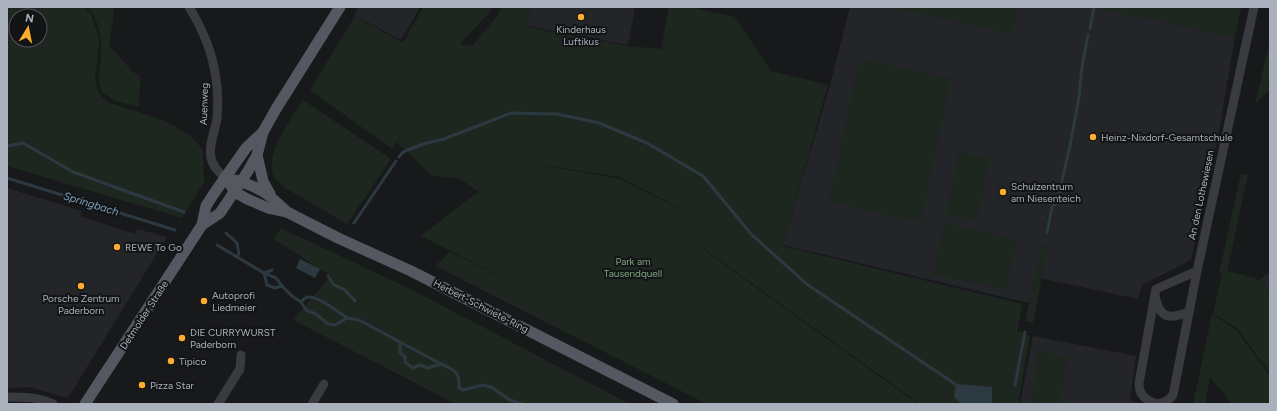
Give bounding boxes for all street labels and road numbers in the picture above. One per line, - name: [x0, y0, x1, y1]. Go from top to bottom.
- street label: Auenweg: [197, 82, 211, 125]
- street label: An den Lothewiesen: [1185, 149, 1217, 241]
- street label: Herbert-Schwiete-Ring: [431, 276, 531, 336]
- street label: Detmolder Straße: [117, 278, 171, 352]

